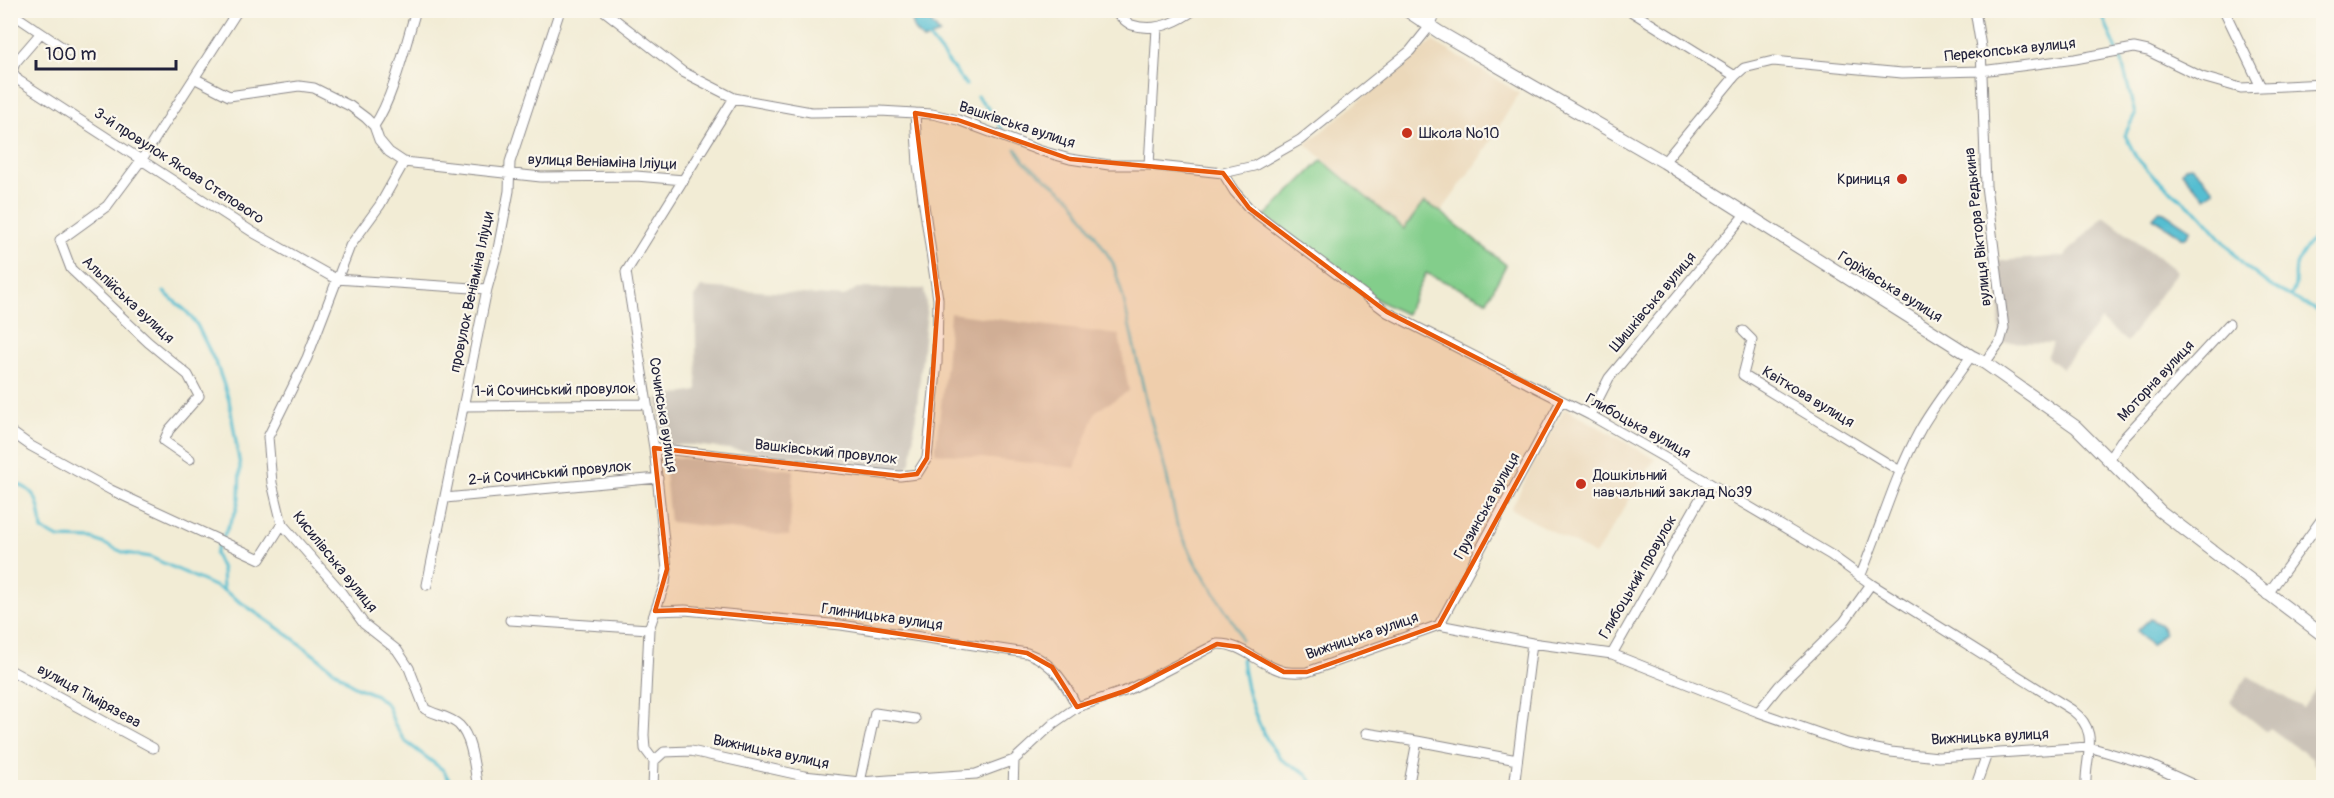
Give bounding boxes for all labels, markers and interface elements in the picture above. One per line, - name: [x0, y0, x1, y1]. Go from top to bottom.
- scale bar: [36, 33, 176, 71]
- street label: Перекопська вулиця: [1944, 34, 2076, 66]
- text: 100 m: [45, 43, 97, 66]
- street label: Вашківська вулиця: [956, 97, 1078, 153]
- street label: 3-й провулок Якова Степового: [90, 104, 268, 228]
- place label: Школа №10: [1419, 124, 1500, 143]
- marker: Школа №10: [1400, 126, 1414, 140]
- street label: вулиця Віктора Редькина: [1960, 147, 1996, 307]
- street label: вулиця Веніаміна Іліуци: [527, 150, 677, 174]
- place label: Криниця: [1837, 170, 1890, 189]
- marker: Криниця: [1895, 172, 1909, 186]
- street label: провулок Веніаміна Іліуци: [446, 209, 498, 374]
- street label: Горіхівська вулиця: [1834, 247, 1946, 327]
- street label: Шишківська вулиця: [1606, 248, 1700, 356]
- street label: Альпійська вулиця: [78, 252, 178, 348]
- street label: Моторна вулиця: [2114, 336, 2198, 426]
- street label: Сочинська вулиця: [645, 356, 681, 474]
- street label: Квіткова вулиця: [1758, 362, 1858, 432]
- street label: 1-й Сочинський провулок: [474, 379, 636, 401]
- street label: Глибоцька вулиця: [1582, 389, 1694, 463]
- street label: Вашківський провулок: [754, 435, 899, 469]
- street label: Грузинська вулиця: [1450, 449, 1524, 563]
- street label: 2-й Сочинський провулок: [468, 456, 633, 490]
- place label: Дошкільний навчальний заклад №39: [1592, 466, 1752, 502]
- marker: Дошкільний навчальний заклад №39: [1574, 477, 1588, 491]
- street label: Кисилівська вулиця: [288, 508, 382, 616]
- street label: Глибоцький провулок: [1595, 511, 1681, 642]
- street label: Глинницька вулиця: [820, 599, 944, 635]
- street label: Вижницька вулиця: [1303, 608, 1421, 664]
- street label: вулиця Тімірязєва: [34, 660, 144, 732]
- street label: Вижницька вулиця: [1931, 724, 2049, 750]
- street label: Вижницька вулиця: [711, 730, 831, 774]

